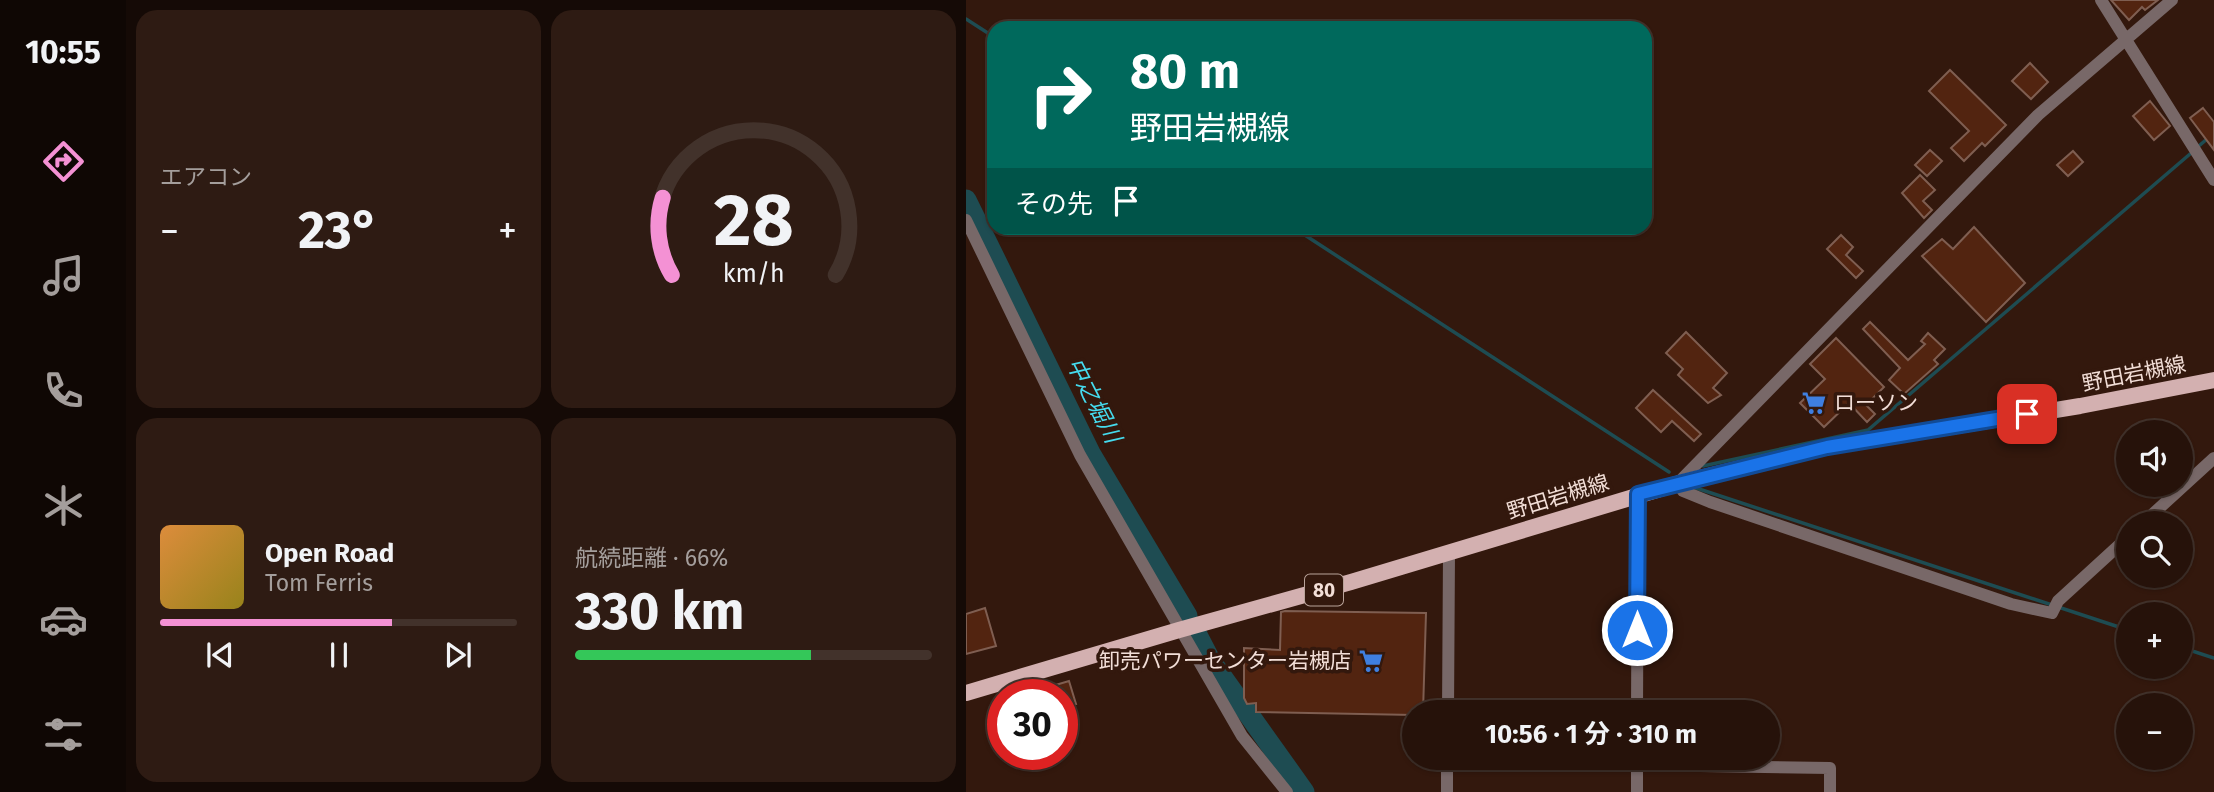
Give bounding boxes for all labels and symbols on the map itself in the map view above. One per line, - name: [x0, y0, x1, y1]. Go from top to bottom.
- street label: 野田岩槻線: [2080, 351, 2188, 397]
- water label: 中之堀川: [1061, 353, 1129, 450]
- pin: [1997, 384, 2057, 444]
- supermarket icon: ローソン: [1800, 389, 1828, 417]
- place label: ローソン: [1834, 390, 1918, 416]
- street label: 野田岩槻線: [1504, 469, 1612, 525]
- road number: 80: [1305, 575, 1343, 606]
- position arrow: [1600, 593, 1674, 667]
- supermarket icon: 卸売パワーセンター岩槻店: [1357, 647, 1385, 675]
- place label: 卸売パワーセンター岩槻店: [1099, 648, 1351, 674]
- speed limit sign: 30: [987, 679, 1078, 770]

